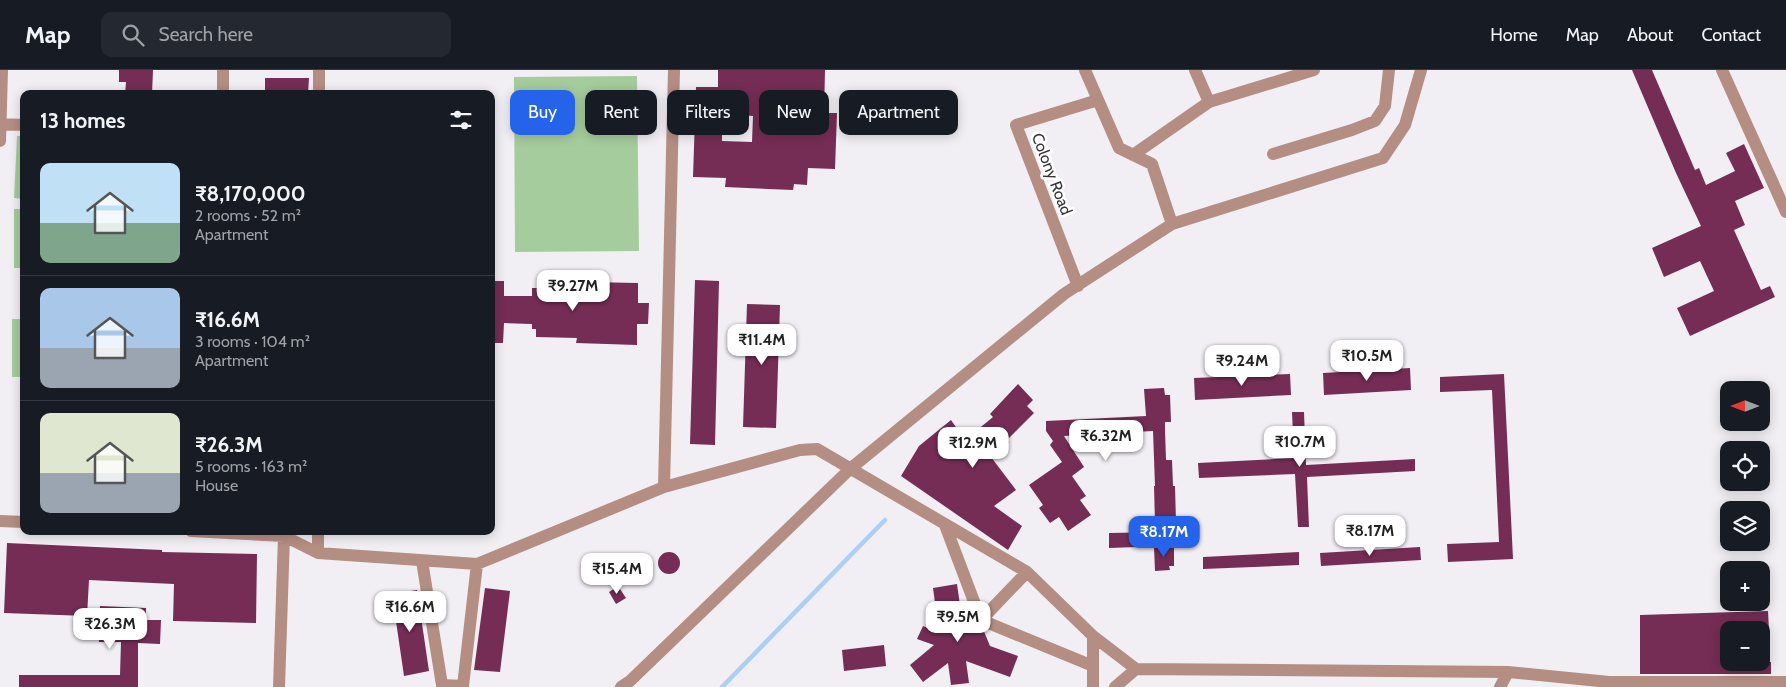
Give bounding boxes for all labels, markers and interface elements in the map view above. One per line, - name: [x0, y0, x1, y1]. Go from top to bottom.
- search box: [101, 12, 451, 57]
- text: Map: [25, 20, 71, 49]
- icon: search: [119, 21, 147, 49]
- text: Search here: [159, 23, 253, 46]
- text: Home: [1490, 24, 1538, 46]
- text: Map: [1566, 24, 1599, 46]
- text: About: [1627, 24, 1673, 46]
- text: Contact: [1701, 24, 1761, 46]
- chip: Buy: [510, 90, 575, 135]
- chip: Rent: [585, 90, 657, 135]
- chip: Filters: [667, 90, 749, 135]
- chip: New: [759, 90, 829, 135]
- chip: Apartment: [839, 90, 958, 135]
- icon: filters: [447, 106, 475, 134]
- text: 13 homes: [40, 108, 125, 133]
- street label: Colony Road: [1028, 130, 1076, 218]
- text: ₹8,170,000: [195, 181, 306, 206]
- icon: home: [80, 183, 140, 243]
- text: 2 rooms · 52 m²: [195, 206, 301, 225]
- text: Apartment: [195, 225, 268, 244]
- pin: ₹9.27M: [532, 270, 614, 312]
- text: ₹9.27M: [548, 276, 598, 295]
- text: ₹16.6M: [195, 307, 260, 332]
- icon: home: [80, 308, 140, 368]
- pin: ₹11.4M: [721, 324, 803, 366]
- text: ₹11.4M: [738, 330, 786, 349]
- text: 3 rooms · 104 m²: [195, 332, 310, 351]
- pin: ₹10.5M: [1326, 340, 1408, 382]
- pin: ₹9.24M: [1201, 344, 1283, 387]
- text: ₹10.5M: [1341, 346, 1393, 365]
- text: Apartment: [195, 351, 268, 370]
- text: ₹9.24M: [1216, 351, 1268, 370]
- north arrow: [1720, 381, 1770, 431]
- map controls: [1720, 381, 1770, 671]
- pin: ₹6.32M: [1065, 420, 1147, 462]
- pin: ₹12.9M: [932, 426, 1014, 469]
- text: ₹6.32M: [1080, 426, 1132, 445]
- pin: ₹10.7M: [1259, 426, 1341, 468]
- text: ₹26.3M: [195, 432, 263, 457]
- text: ₹10.7M: [1275, 432, 1325, 451]
- icon: home: [80, 433, 140, 493]
- text: ₹12.9M: [949, 433, 997, 452]
- button: locate: [1720, 441, 1770, 491]
- text: 5 rooms · 163 m²: [195, 457, 307, 476]
- text: House: [195, 476, 238, 495]
- button: layers: [1720, 501, 1770, 551]
- pin: ₹8.17M: [1329, 514, 1411, 557]
- pin: ₹8.17M: [1123, 516, 1205, 558]
- text: ₹8.17M: [1346, 521, 1394, 540]
- text: ₹8.17M: [1140, 522, 1188, 541]
- pin: ₹15.4M: [576, 552, 658, 595]
- text: ₹15.4M: [592, 559, 642, 578]
- button: +: [1720, 561, 1770, 611]
- pin: ₹16.6M: [369, 590, 451, 633]
- text: ₹16.6M: [385, 597, 435, 616]
- pin: ₹9.5M: [923, 600, 993, 643]
- text: ₹9.5M: [937, 607, 979, 626]
- pin: ₹26.3M: [69, 608, 151, 650]
- text: ₹26.3M: [84, 614, 136, 633]
- button: −: [1720, 621, 1770, 671]

